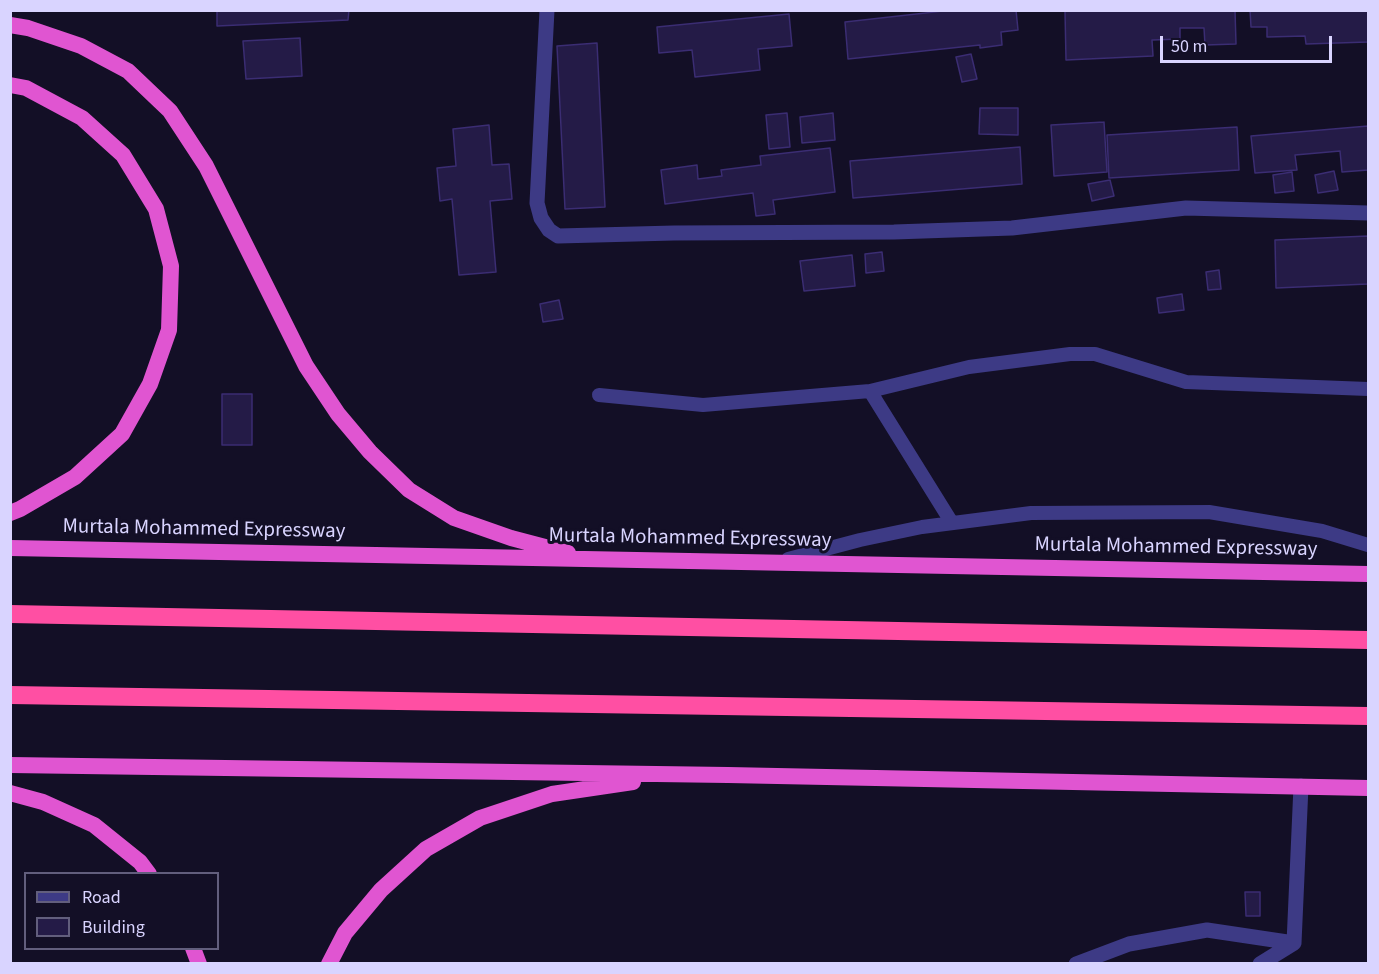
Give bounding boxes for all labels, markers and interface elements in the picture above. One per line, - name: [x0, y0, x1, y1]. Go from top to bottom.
- scale bar: [1163, 24, 1336, 62]
- text: 50 m: [1171, 34, 1207, 59]
- street label: Murtala Mohammed Expressway: [62, 515, 346, 545]
- street label: Murtala Mohammed Expressway: [548, 524, 832, 554]
- street label: Murtala Mohammed Expressway: [1034, 533, 1318, 563]
- legend: [24, 872, 219, 950]
- text: Road: [82, 885, 121, 910]
- text: Building: [82, 915, 145, 940]

